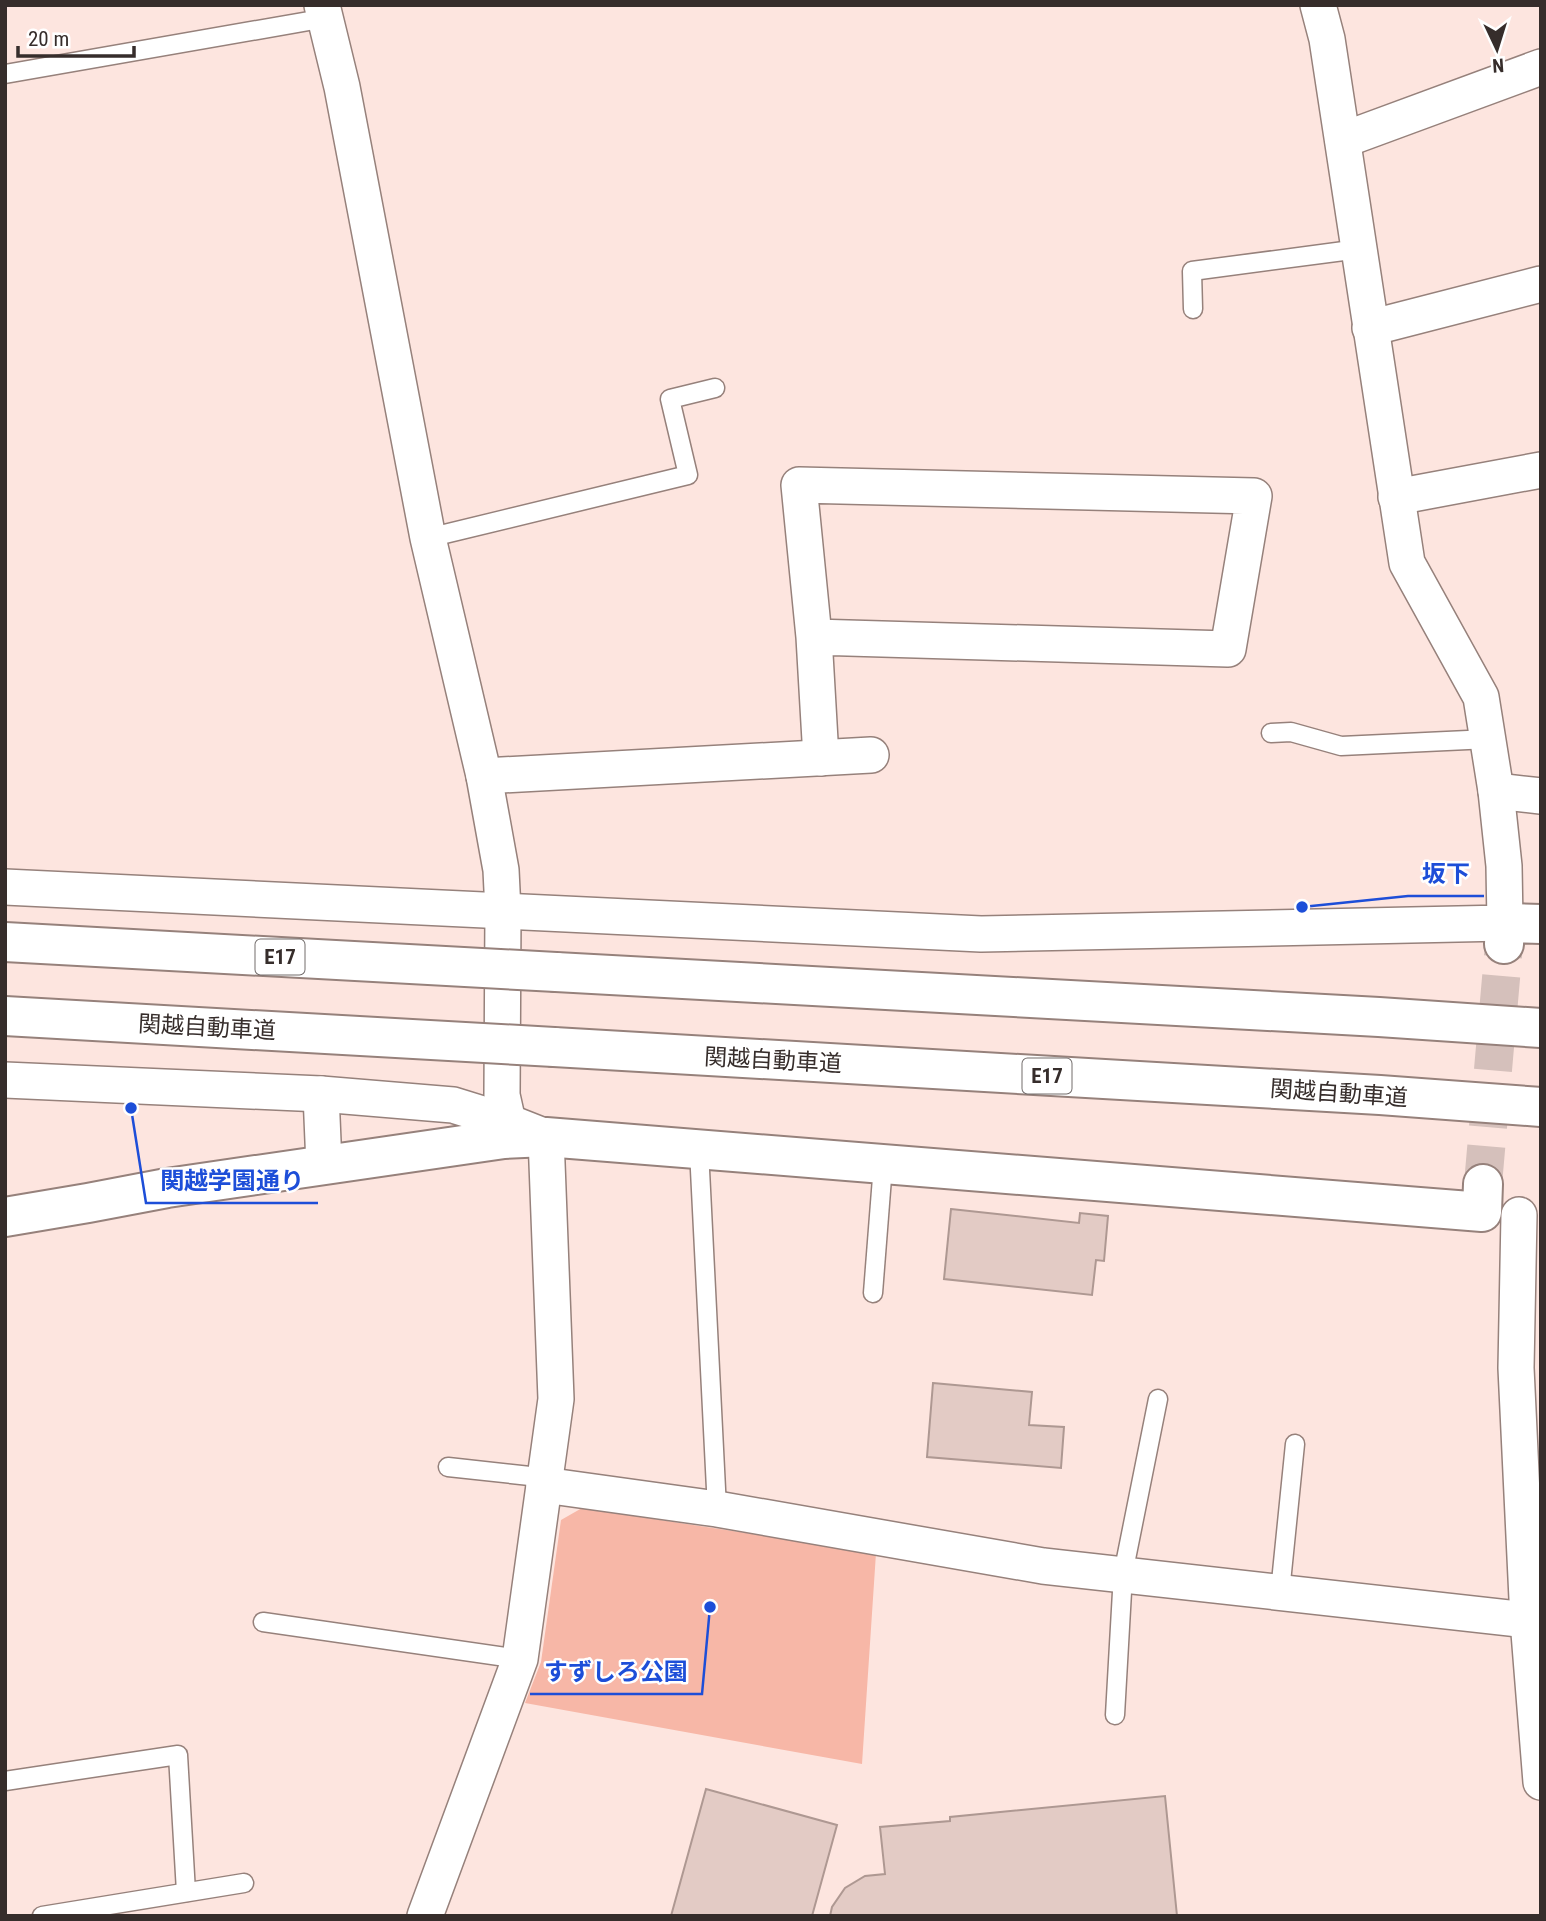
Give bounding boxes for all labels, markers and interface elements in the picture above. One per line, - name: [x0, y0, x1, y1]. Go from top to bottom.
- scale bar: [18, 14, 133, 58]
- north arrow: [1462, 14, 1532, 84]
- text: 20 m: [28, 27, 69, 51]
- text: N: [1492, 54, 1505, 77]
- callout: 坂下: [1408, 851, 1484, 896]
- text: 坂下: [1422, 860, 1470, 888]
- road number: E17: [256, 940, 304, 974]
- street label: 関越自動車道: [137, 1010, 277, 1045]
- street label: 関越自動車道: [703, 1043, 843, 1078]
- road number: E17: [1023, 1058, 1072, 1094]
- street label: 関越自動車道: [1269, 1075, 1409, 1112]
- callout: 関越学園通り: [146, 1158, 318, 1203]
- text: 関越学園通り: [160, 1167, 304, 1195]
- callout: すずしろ公園: [530, 1649, 702, 1694]
- text: すずしろ公園: [544, 1658, 688, 1686]

